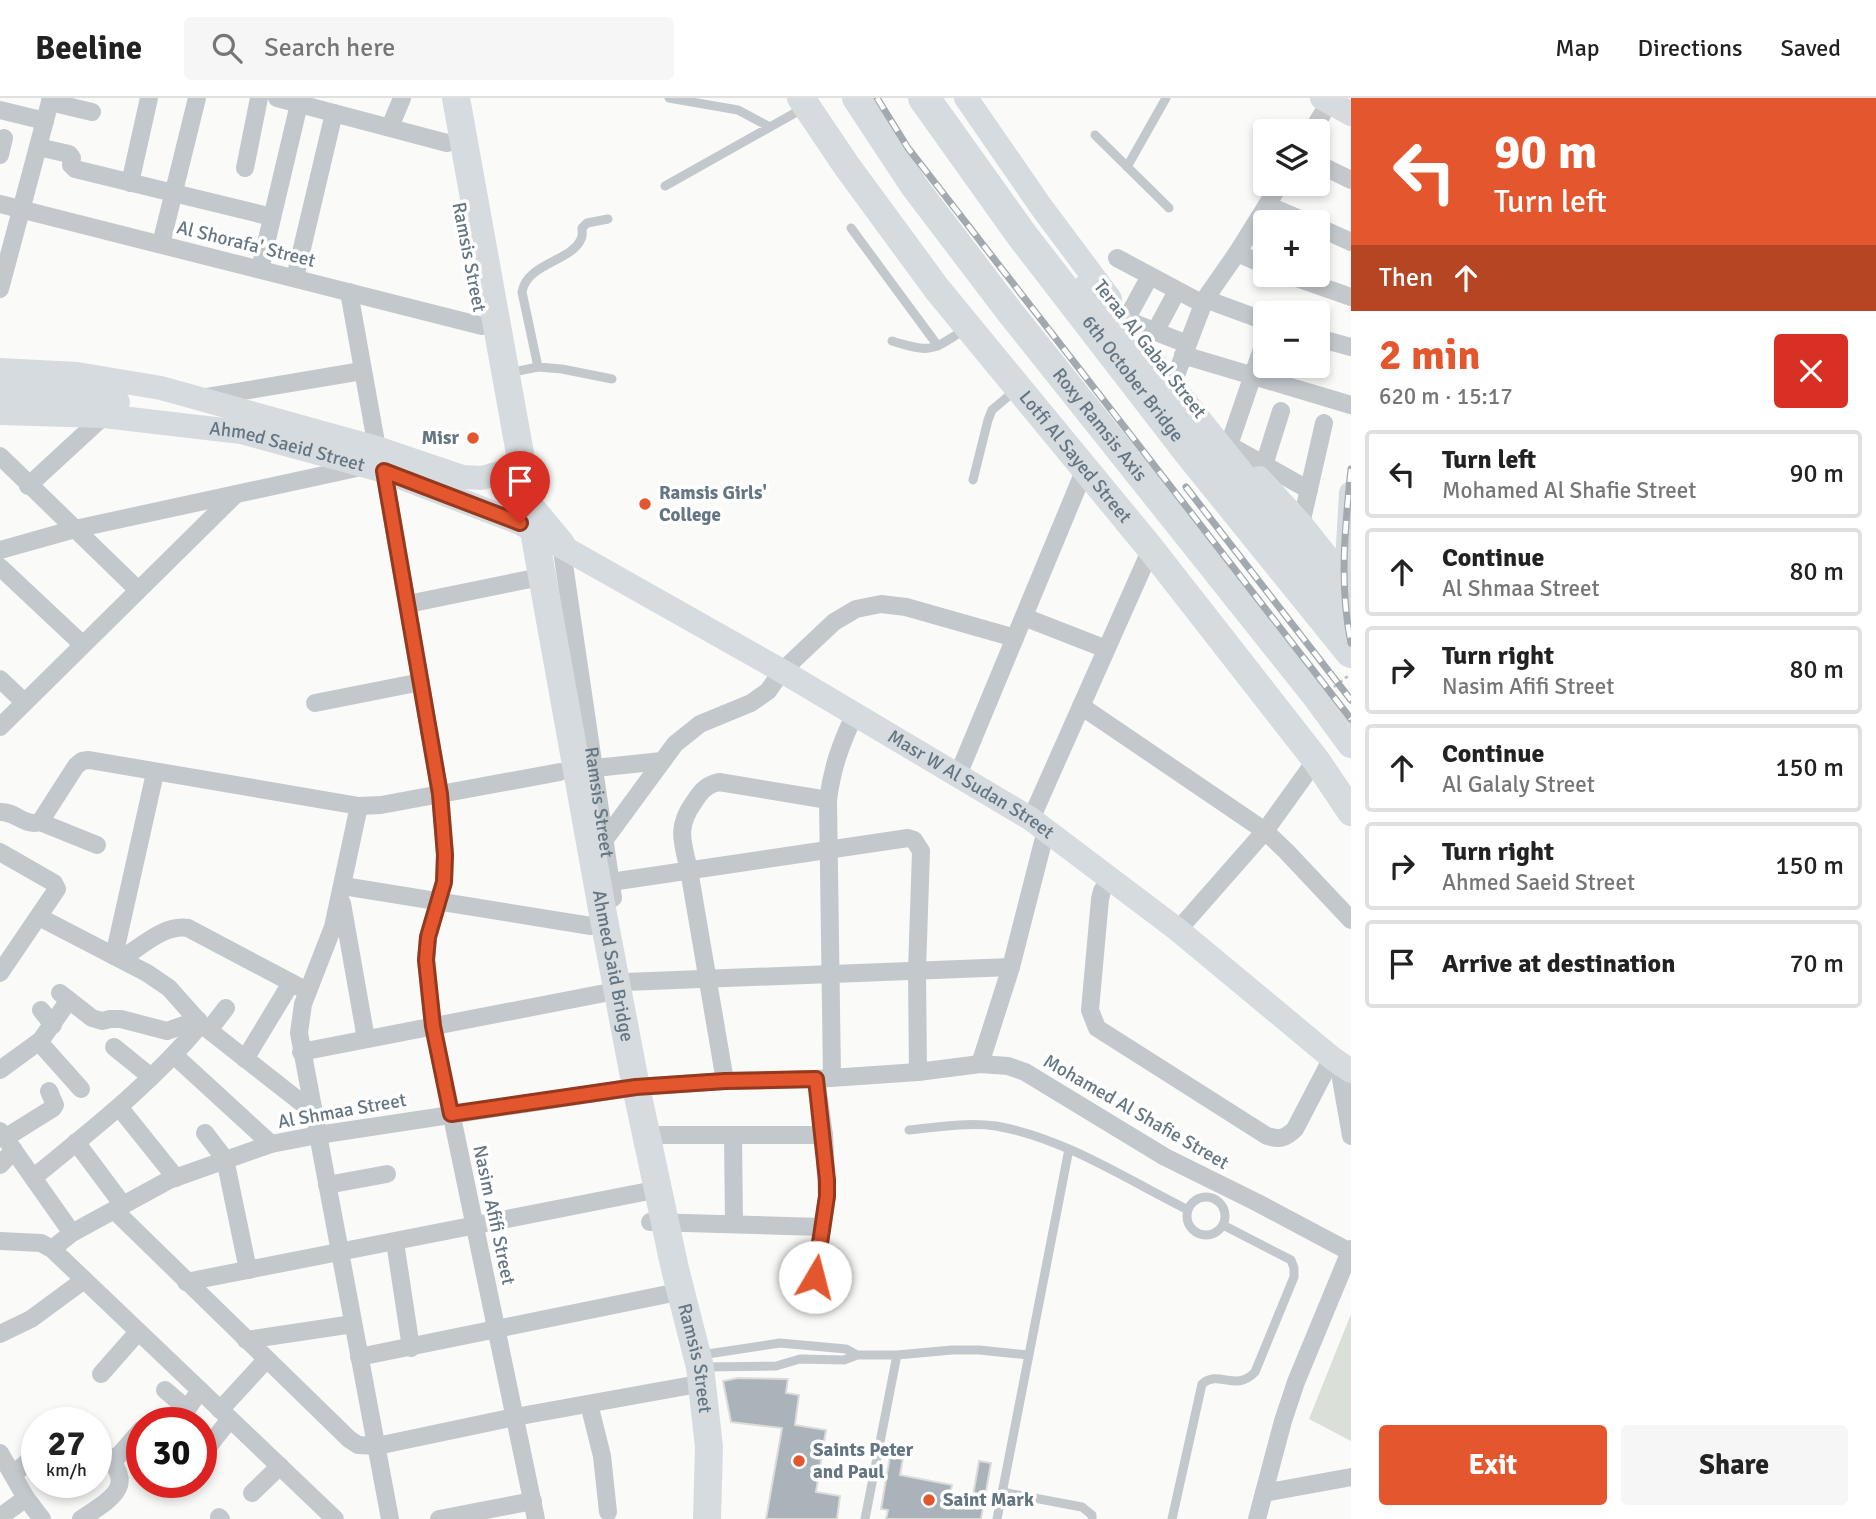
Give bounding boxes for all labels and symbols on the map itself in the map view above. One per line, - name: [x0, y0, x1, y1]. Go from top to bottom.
- street label: Ramsis Street: [447, 200, 491, 314]
- street label: Al Shorafa' Street: [174, 215, 318, 273]
- street label: Teraa Al Gabal Street: [1088, 275, 1212, 423]
- street label: 6th October Bridge: [1076, 311, 1189, 447]
- street label: Roxy Ramsis Axis: [1047, 363, 1152, 487]
- street label: Lotfi Al Sayed Street: [1014, 386, 1137, 528]
- street label: Ahmed Saeid Street: [208, 416, 368, 477]
- place label: Misr: [422, 426, 459, 450]
- marker: Misr: [465, 430, 481, 446]
- pin: [490, 451, 550, 523]
- place label: Ramsis Girls' College: [659, 481, 767, 527]
- marker: Ramsis Girls' College: [637, 496, 653, 512]
- street label: Masr W Al Sudan Street: [883, 724, 1059, 844]
- street label: Ramsis Street: [579, 745, 619, 860]
- street label: Ahmed Said Bridge: [587, 888, 639, 1044]
- street label: Mohamed Al Shafie Street: [1039, 1049, 1233, 1175]
- street label: Al Shmaa Street: [276, 1088, 409, 1134]
- street label: Nasim Afifi Street: [467, 1143, 521, 1287]
- position arrow: [778, 1240, 852, 1314]
- street label: Ramsis Street: [672, 1301, 717, 1415]
- speed limit sign: 30: [126, 1407, 217, 1498]
- place label: Saints Peter and Paul: [813, 1438, 914, 1484]
- marker: Saints Peter and Paul: [791, 1453, 807, 1469]
- place label: Saint Mark: [943, 1488, 1034, 1512]
- marker: Saint Mark: [921, 1492, 937, 1508]

